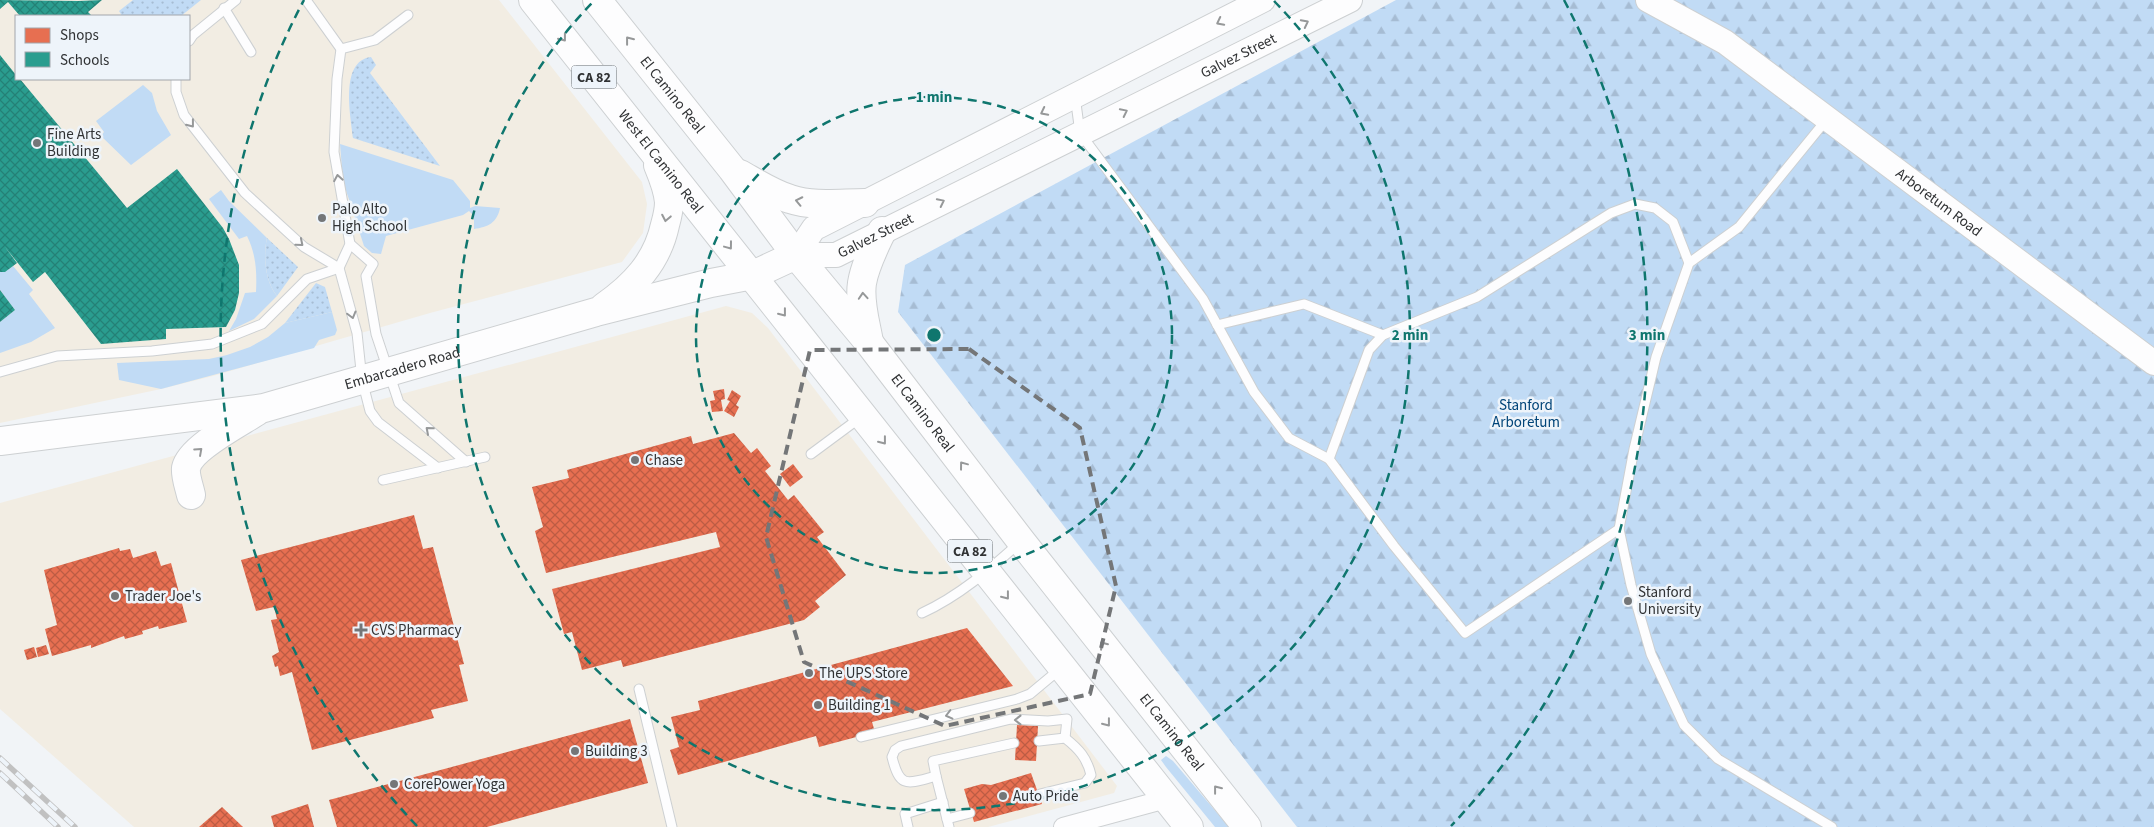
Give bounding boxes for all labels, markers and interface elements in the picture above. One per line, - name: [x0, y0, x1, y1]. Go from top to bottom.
- legend: [15, 15, 190, 80]
- one-way arrow: [1216, 16, 1225, 26]
- one-way arrow: [1300, 19, 1309, 29]
- text: Shops: [60, 25, 99, 46]
- street label: Galvez Street: [1197, 28, 1280, 84]
- one-way arrow: [558, 32, 566, 41]
- one-way arrow: [625, 36, 634, 45]
- text: Schools: [60, 50, 109, 71]
- street label: El Camino Real: [635, 52, 710, 138]
- road number: CA 82: [572, 66, 616, 88]
- text: 1 min: [916, 87, 952, 108]
- street label: West El Camino Real: [613, 106, 708, 218]
- one-way arrow: [1040, 106, 1049, 116]
- one-way arrow: [1119, 108, 1128, 118]
- one-way arrow: [185, 118, 194, 128]
- place label: Fine Arts Building: [47, 124, 101, 162]
- marker: Fine Arts Building: [31, 137, 43, 149]
- street label: Arboretum Road: [1891, 163, 1986, 242]
- one-way arrow: [334, 174, 344, 183]
- one-way arrow: [794, 196, 803, 207]
- one-way arrow: [936, 198, 945, 208]
- place label: Palo Alto High School: [332, 199, 407, 237]
- street label: Galvez Street: [834, 208, 917, 264]
- marker: Palo Alto High School: [316, 212, 328, 224]
- one-way arrow: [662, 214, 672, 222]
- one-way arrow: [295, 237, 304, 246]
- one-way arrow: [724, 241, 733, 250]
- one-way arrow: [857, 291, 868, 299]
- one-way arrow: [777, 307, 785, 316]
- one-way arrow: [346, 310, 356, 319]
- text: 2 min: [1392, 325, 1428, 346]
- text: 3 min: [1629, 325, 1665, 346]
- centre of rings: [925, 326, 943, 344]
- street label: Embarcadero Road: [342, 342, 463, 395]
- street label: El Camino Real: [886, 370, 959, 457]
- park label: Stanford Arboretum: [1492, 395, 1560, 433]
- one-way arrow: [426, 428, 435, 436]
- one-way arrow: [878, 435, 886, 444]
- one-way arrow: [193, 448, 202, 457]
- place label: Chase: [645, 450, 683, 471]
- marker: Chase: [629, 454, 641, 466]
- one-way arrow: [960, 462, 969, 471]
- road number: CA 82: [948, 540, 992, 562]
- place label: Stanford University: [1638, 582, 1701, 620]
- place label: Trader Joe's: [125, 586, 201, 607]
- marker: Trader Joe's: [109, 590, 121, 602]
- one-way arrow: [1000, 590, 1008, 599]
- marker: Stanford University: [1622, 595, 1634, 607]
- place label: CVS Pharmacy: [371, 620, 461, 641]
- marker: CVS Pharmacy: [355, 624, 367, 636]
- one-way arrow: [1101, 642, 1109, 651]
- place label: The UPS Store: [819, 663, 908, 684]
- marker: The UPS Store: [803, 667, 815, 679]
- street label: El Camino Real: [1134, 689, 1209, 776]
- place label: Building 1: [828, 695, 891, 716]
- marker: Building 1: [812, 699, 824, 711]
- one-way arrow: [945, 709, 954, 720]
- one-way arrow: [1014, 715, 1022, 725]
- one-way arrow: [1101, 717, 1109, 726]
- place label: Building 3: [585, 741, 648, 762]
- marker: Building 3: [569, 745, 581, 757]
- place label: CorePower Yoga: [404, 774, 505, 795]
- marker: CorePower Yoga: [388, 778, 400, 790]
- place label: Auto Pride: [1013, 786, 1078, 807]
- one-way arrow: [1214, 786, 1222, 795]
- marker: Auto Pride: [997, 790, 1009, 802]

